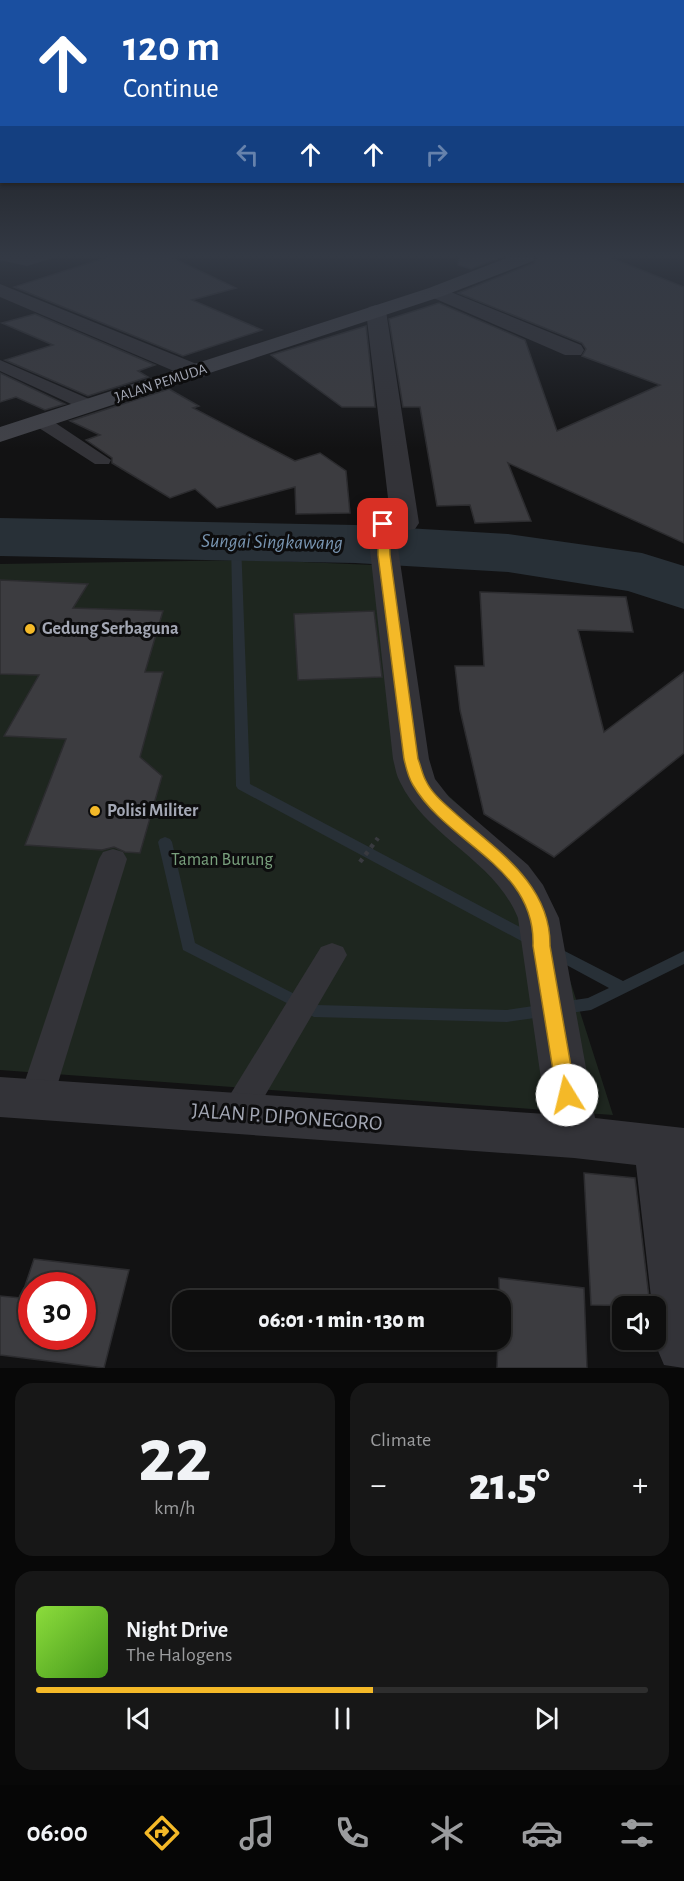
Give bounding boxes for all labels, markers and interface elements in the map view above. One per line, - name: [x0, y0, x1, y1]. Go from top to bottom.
- icon: ahead: [24, 24, 102, 102]
- text: 120 m: [123, 26, 220, 68]
- text: Continue: [123, 75, 219, 102]
- icon: left: [231, 138, 264, 171]
- icon: ahead: [294, 138, 327, 171]
- icon: ahead: [357, 138, 390, 171]
- icon: right: [420, 138, 453, 171]
- street label: JALAN PEMUDA: [113, 361, 209, 405]
- pin: [357, 498, 408, 549]
- icon: arrive: [366, 507, 399, 540]
- water label: Sungai Singkawang: [201, 531, 343, 553]
- place label: Gedung Serbaguna: [42, 620, 179, 638]
- marker: Gedung Serbaguna: [23, 622, 37, 636]
- place label: Polisi Militer: [107, 802, 199, 820]
- marker: Polisi Militer: [88, 804, 102, 818]
- park label: Taman Burung: [171, 851, 273, 869]
- position arrow: [535, 1063, 599, 1127]
- street label: JALAN P. DIPONEGORO: [191, 1100, 383, 1134]
- speed limit sign: 30: [18, 1272, 96, 1350]
- map controls: [612, 1296, 666, 1350]
- button: sound: [612, 1296, 666, 1350]
- text: 06:01 · 1 min · 130 m: [258, 1309, 425, 1331]
- text: 22: [138, 1418, 211, 1496]
- text: Climate: [371, 1430, 431, 1450]
- text: 21.5°: [469, 1463, 550, 1508]
- text: −: [371, 1469, 386, 1502]
- text: +: [632, 1469, 648, 1502]
- text: km/h: [154, 1498, 195, 1518]
- text: Night Drive: [126, 1619, 228, 1641]
- text: The Halogens: [126, 1645, 232, 1665]
- icon: previous: [122, 1702, 155, 1735]
- icon: pause: [326, 1702, 359, 1735]
- icon: next: [530, 1702, 563, 1735]
- icon: directions: [141, 1812, 183, 1854]
- icon: music: [236, 1812, 278, 1854]
- icon: phone: [331, 1812, 373, 1854]
- icon: climate: [426, 1812, 468, 1854]
- icon: car: [521, 1812, 563, 1854]
- icon: filters: [616, 1812, 658, 1854]
- text: 06:00: [26, 1819, 88, 1846]

